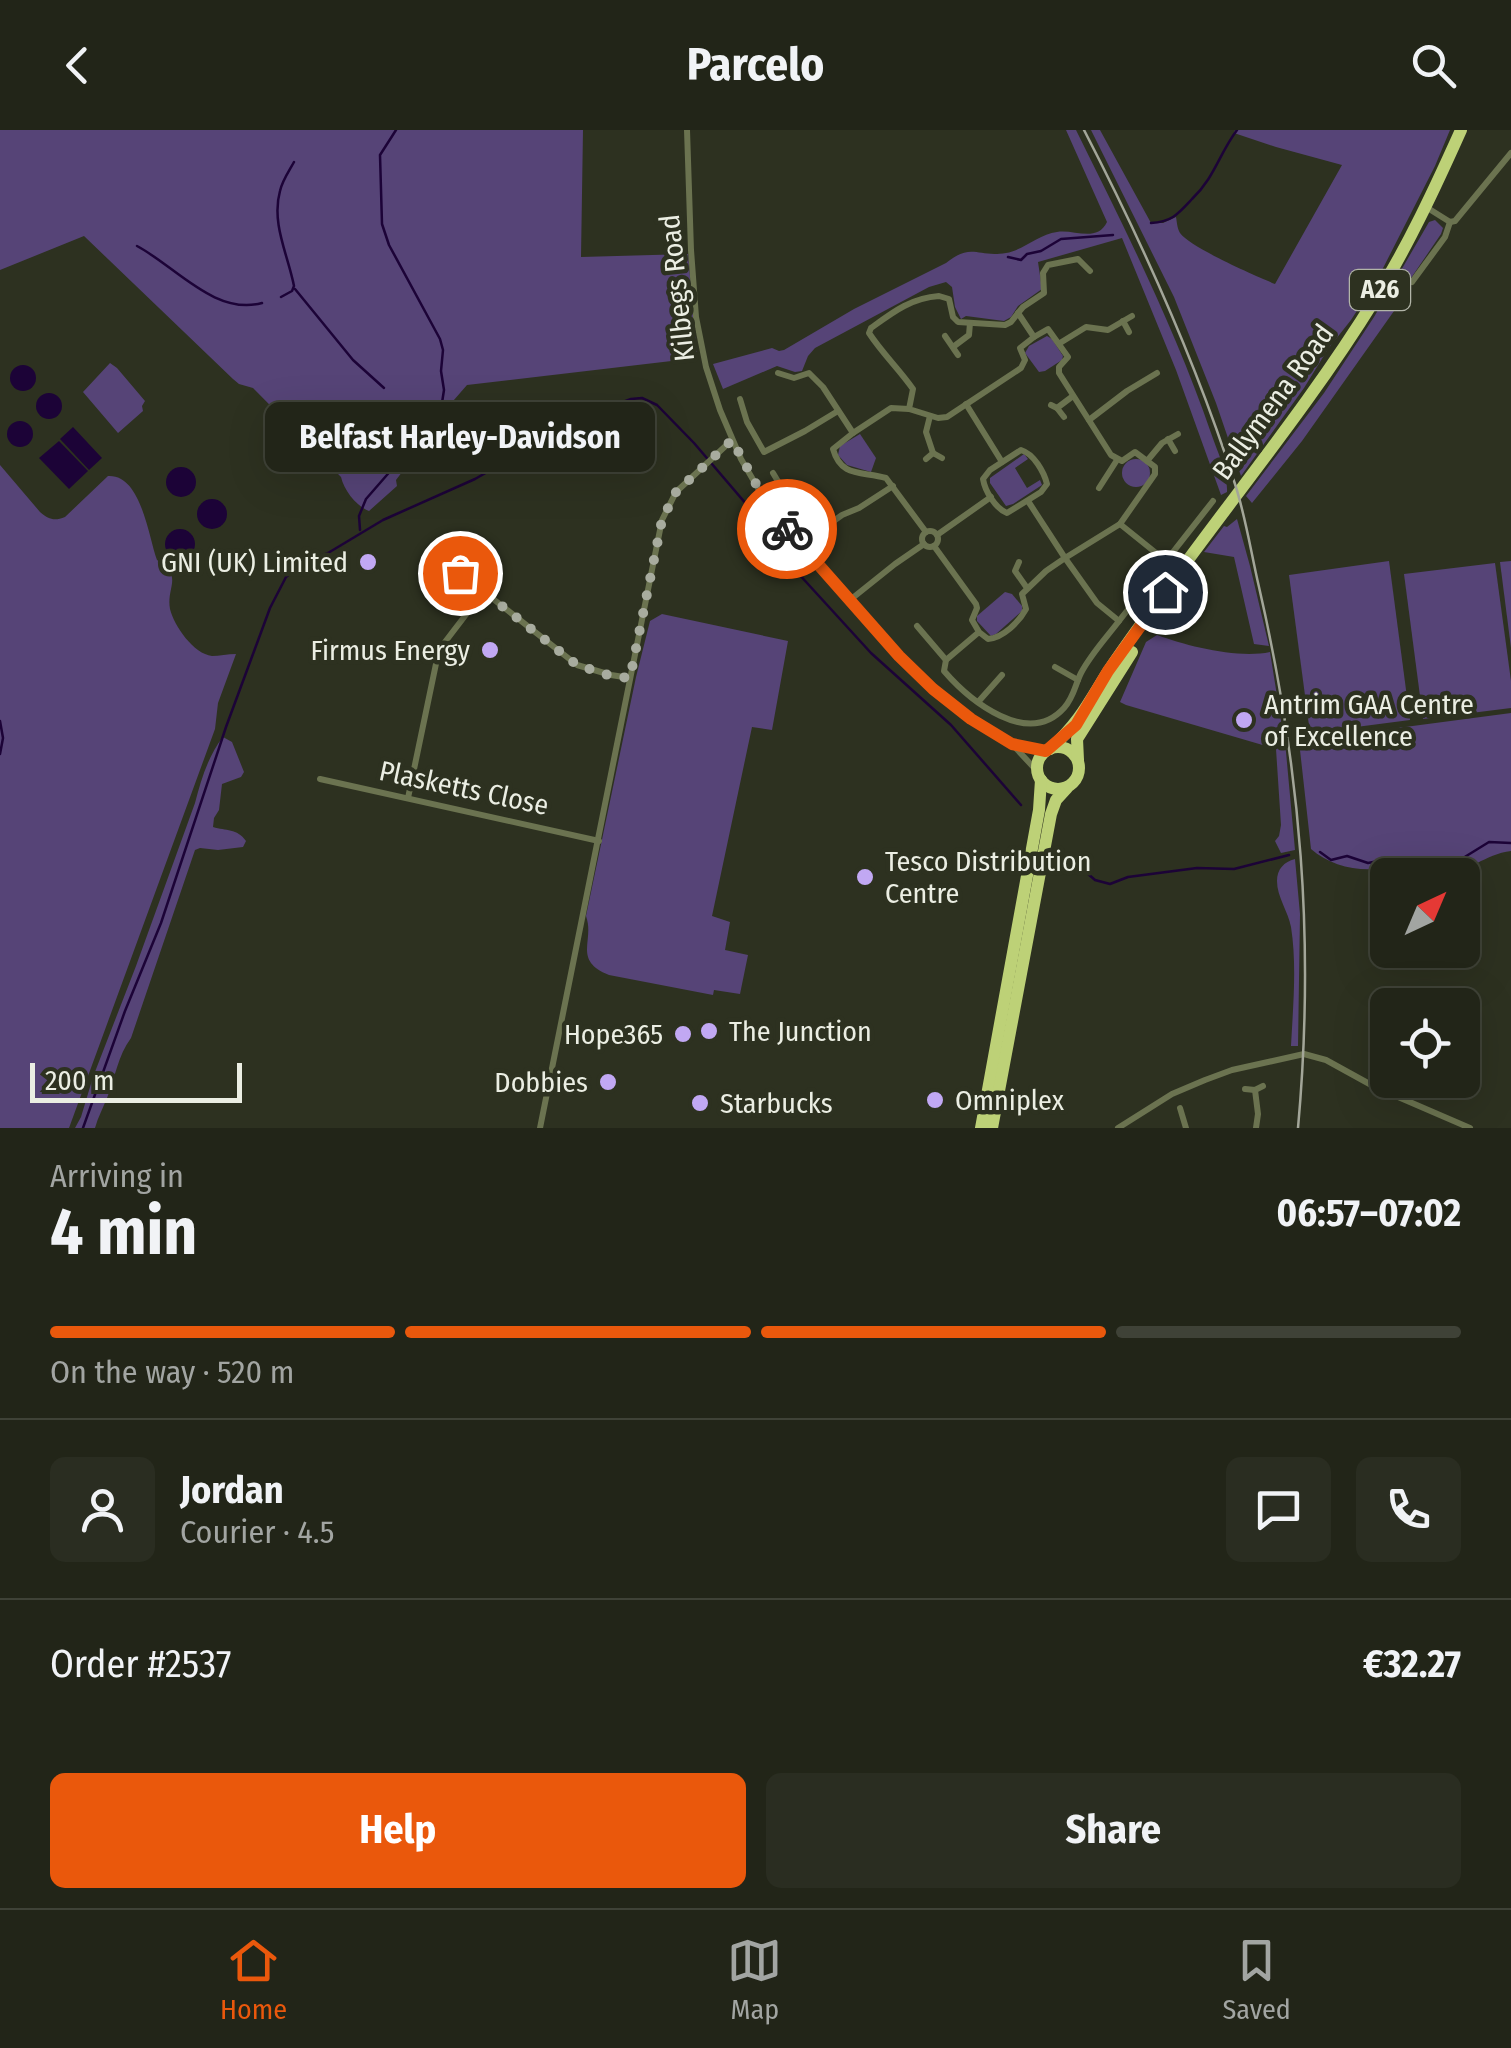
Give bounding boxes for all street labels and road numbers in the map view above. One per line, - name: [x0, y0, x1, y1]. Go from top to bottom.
- street label: Kilbegs Road: [653, 213, 701, 363]
- road number: A26: [1350, 270, 1410, 310]
- street label: Ballymena Road: [1206, 318, 1340, 486]
- street label: Plasketts Close: [376, 754, 552, 822]

